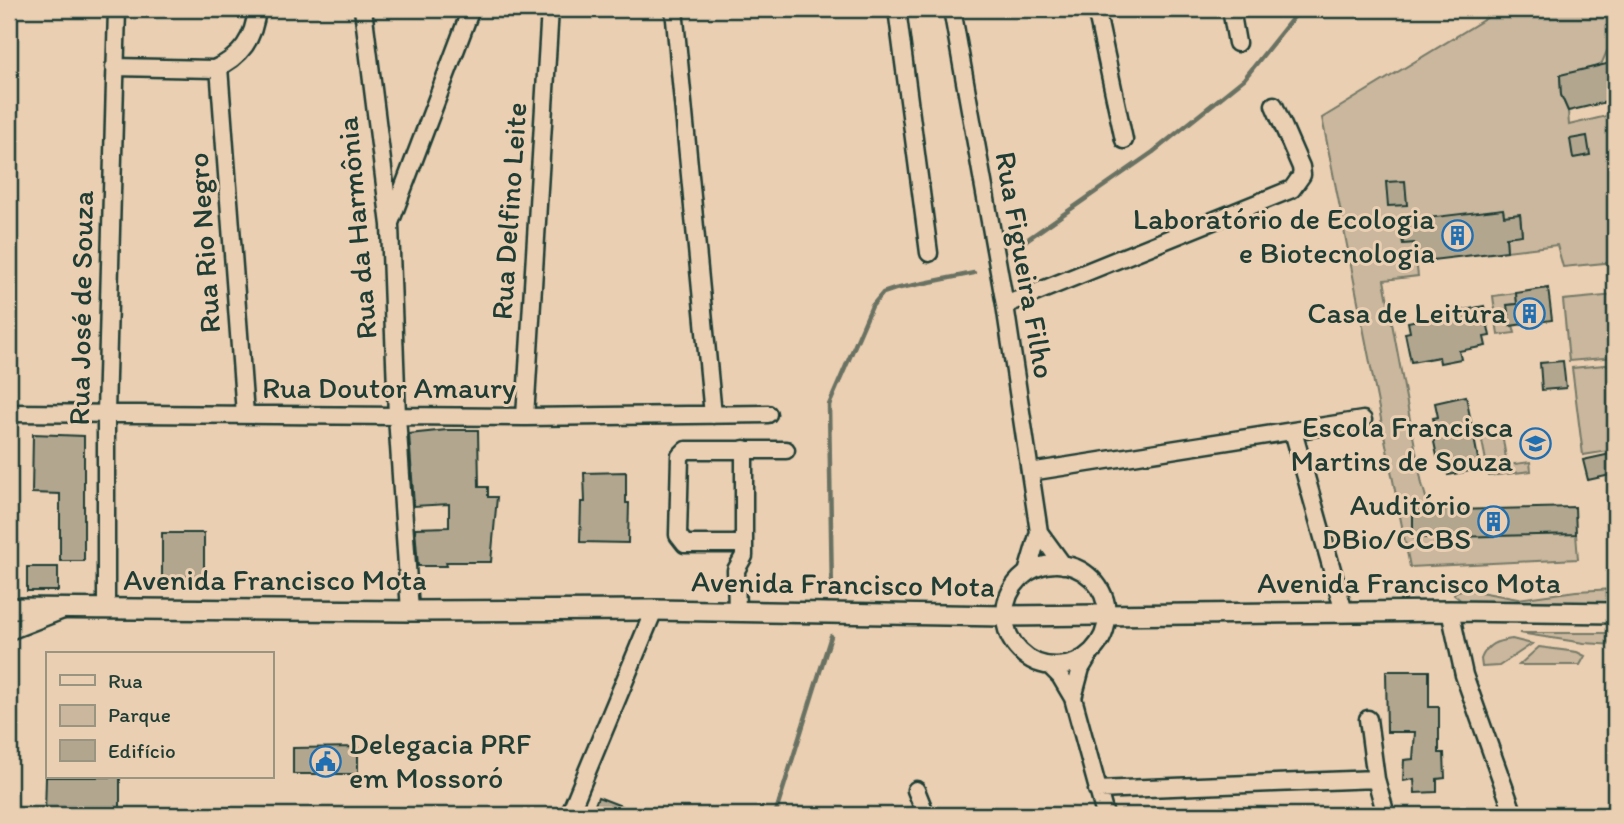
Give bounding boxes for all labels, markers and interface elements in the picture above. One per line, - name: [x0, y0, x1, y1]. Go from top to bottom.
- street label: Rua Delfino Leite: [482, 101, 535, 321]
- street label: Rua da Harmônia: [328, 115, 385, 341]
- street label: Rua Figueira Filho: [987, 149, 1064, 381]
- street label: Rua Rio Negro: [179, 151, 228, 335]
- street label: Rua José de Souza: [60, 190, 101, 426]
- place label: Laboratório de Ecologia e Biotecnologia: [1133, 200, 1435, 271]
- building icon: Laboratório de Ecologia e Biotecnologia: [1441, 219, 1475, 253]
- place label: Casa de Leitura: [1307, 294, 1507, 331]
- building icon: Casa de Leitura: [1513, 296, 1547, 330]
- street label: Rua Doutor Amaury: [262, 369, 516, 406]
- place label: Escola Francisca Martins de Souza: [1291, 408, 1513, 479]
- school or university icon: Escola Francisca Martins de Souza: [1519, 427, 1553, 461]
- place label: Auditório DBio/CCBS: [1322, 486, 1471, 557]
- building icon: Auditório DBio/CCBS: [1477, 505, 1511, 539]
- street label: Avenida Francisco Mota: [123, 561, 427, 598]
- street label: Avenida Francisco Mota: [691, 562, 995, 605]
- street label: Avenida Francisco Mota: [1257, 564, 1561, 601]
- legend: [46, 652, 273, 778]
- text: Rua: [108, 668, 143, 693]
- text: Parque: [108, 702, 171, 727]
- place label: Delegacia PRF em Mossoró: [349, 725, 532, 796]
- text: Edifício: [108, 738, 176, 763]
- public building icon: Delegacia PRF em Mossoró: [309, 744, 343, 778]

